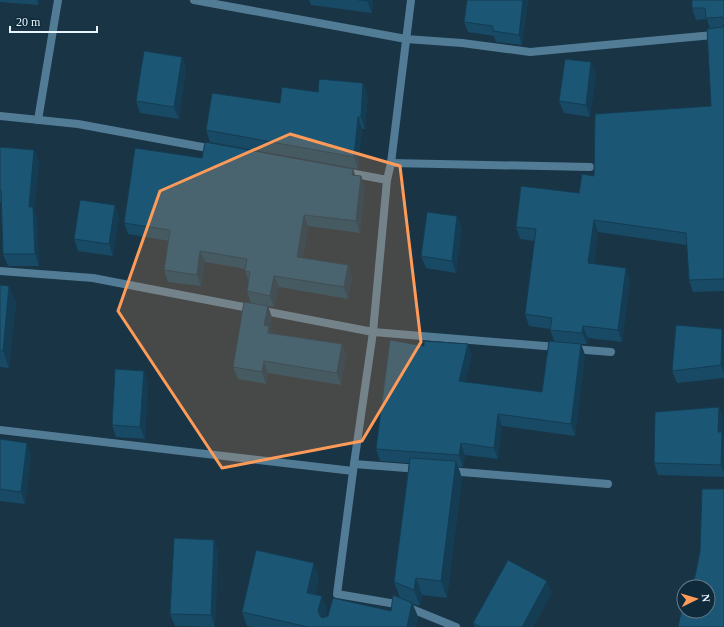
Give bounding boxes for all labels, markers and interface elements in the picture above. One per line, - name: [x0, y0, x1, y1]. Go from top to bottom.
- scale bar: [10, 8, 97, 34]
- text: 20 m: [16, 15, 41, 29]
- north arrow: [676, 579, 716, 619]
- text: N: [700, 594, 712, 603]

